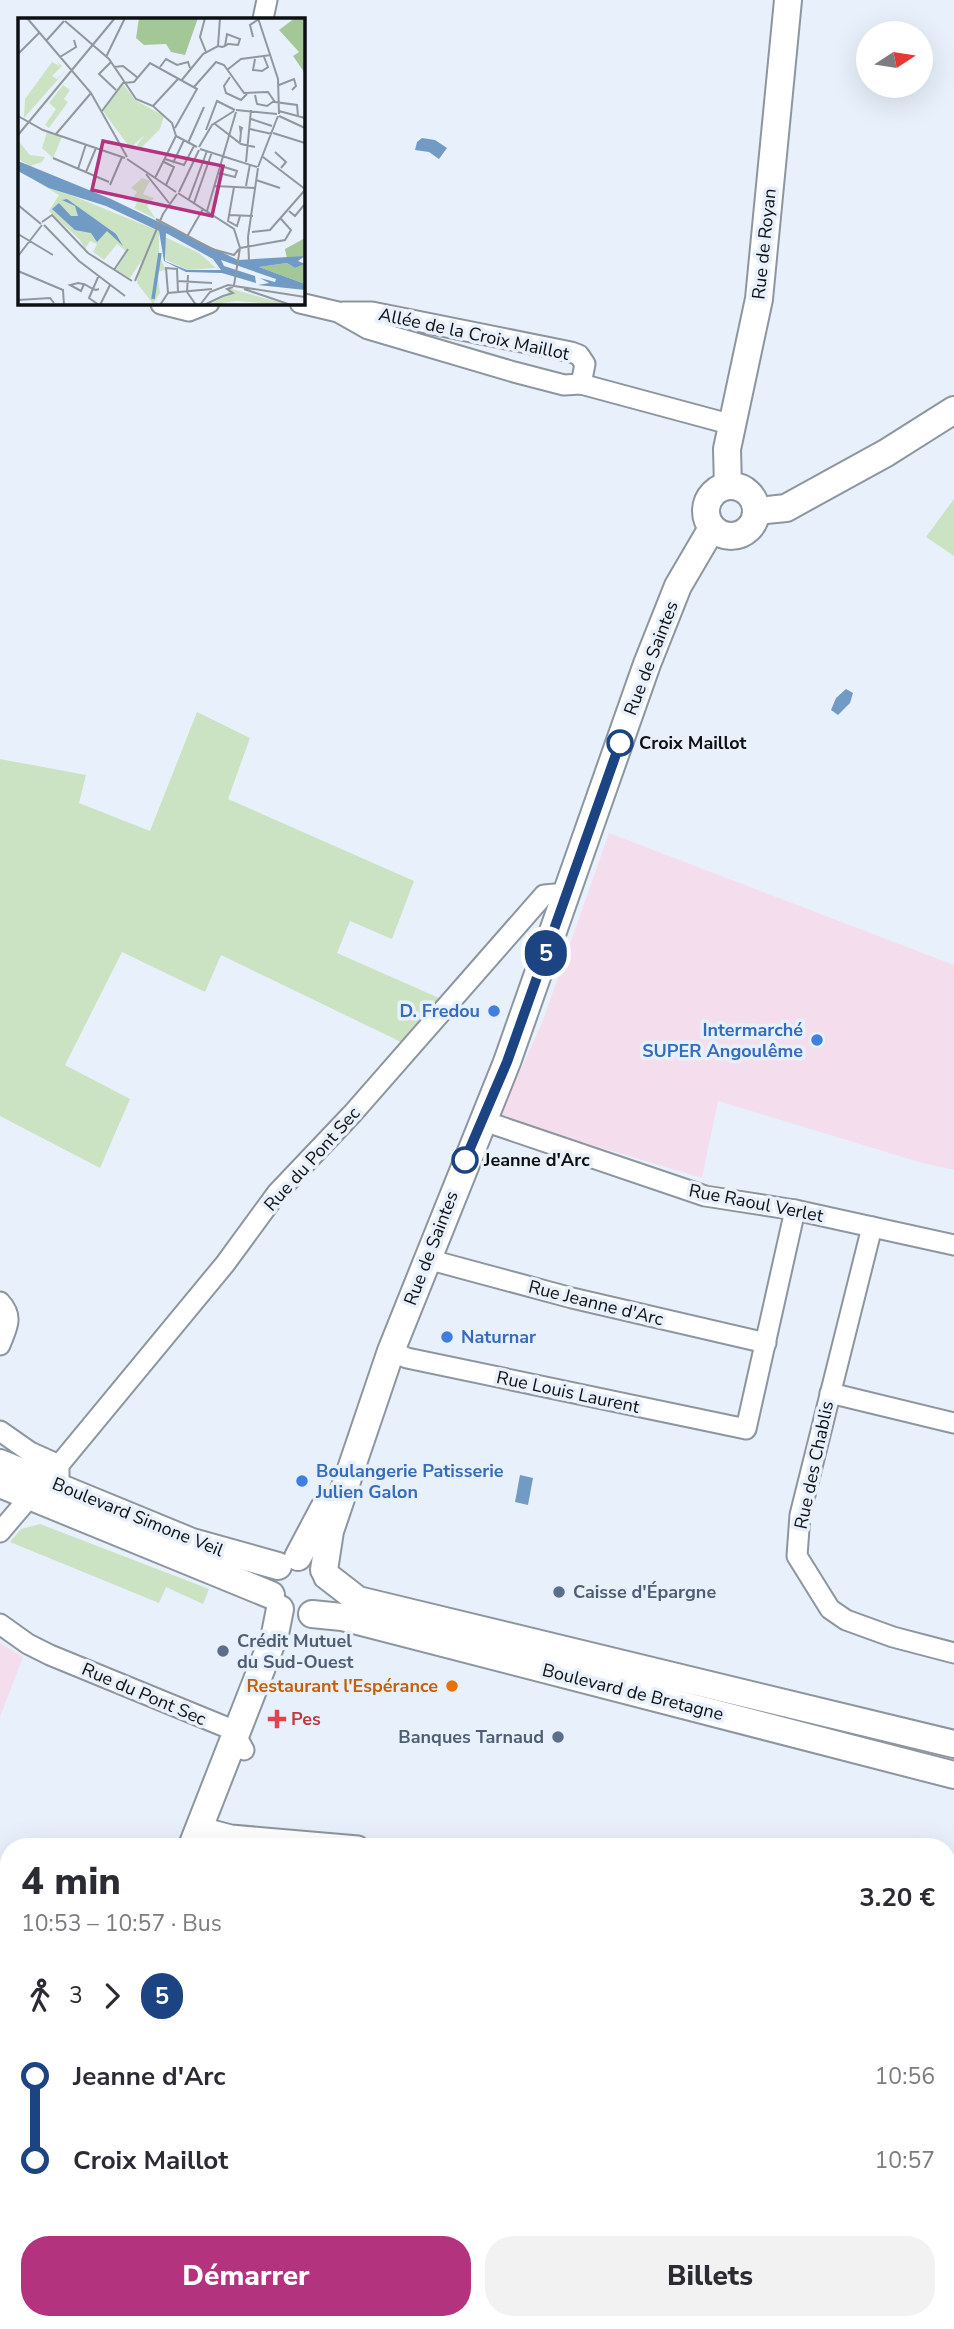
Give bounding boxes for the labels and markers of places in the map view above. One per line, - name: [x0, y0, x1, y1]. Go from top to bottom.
- marker: Croix Maillot: [607, 730, 633, 756]
- place label: Croix Maillot: [639, 731, 747, 755]
- place label: D. Fredou: [399, 999, 480, 1023]
- marker: D. Fredou: [486, 1003, 502, 1019]
- place label: Intermarché SUPER Angoulême: [642, 1018, 803, 1063]
- marker: Intermarché SUPER Angoulême: [809, 1032, 825, 1048]
- marker: Jeanne d'Arc: [452, 1147, 478, 1173]
- place label: Jeanne d'Arc: [483, 1148, 590, 1172]
- place label: Naturnar: [461, 1325, 536, 1349]
- marker: Naturnar: [439, 1329, 455, 1345]
- place label: Boulangerie Patisserie Julien Galon: [315, 1459, 504, 1504]
- marker: Boulangerie Patisserie Julien Galon: [294, 1473, 310, 1489]
- place label: Caisse d'Épargne: [573, 1580, 716, 1604]
- marker: Caisse d'Épargne: [551, 1584, 567, 1600]
- place label: Crédit Mutuel du Sud-Ouest: [237, 1629, 353, 1674]
- marker: Crédit Mutuel du Sud-Ouest: [215, 1643, 231, 1659]
- place label: Restaurant l'Espérance: [246, 1674, 438, 1698]
- marker: Restaurant l'Espérance: [444, 1678, 460, 1694]
- place label: Pes: [291, 1707, 321, 1731]
- marker: Pes: [269, 1711, 285, 1727]
- place label: Banques Tarnaud: [398, 1725, 544, 1749]
- marker: Banques Tarnaud: [550, 1729, 566, 1745]

